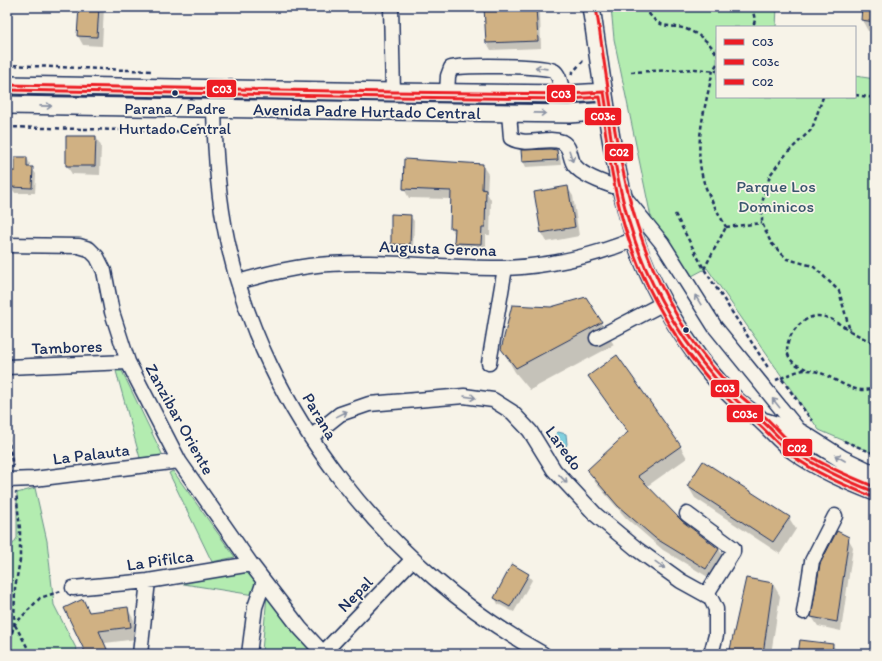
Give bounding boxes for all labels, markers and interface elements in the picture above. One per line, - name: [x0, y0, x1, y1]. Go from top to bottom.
- legend: [716, 26, 856, 98]
- text: C03: [752, 35, 774, 49]
- text: C03c: [752, 55, 780, 69]
- one-way arrow: [535, 64, 548, 72]
- text: C02: [752, 75, 774, 89]
- line badge: C03: [206, 79, 237, 98]
- text: C03: [212, 83, 232, 96]
- line badge: C03: [546, 84, 576, 103]
- marker: Parana / Padre Hurtado Central: [170, 88, 180, 98]
- text: C03: [551, 88, 571, 101]
- place label: Parana / Padre Hurtado Central: [119, 99, 232, 138]
- street label: Avenida Padre Hurtado Central: [253, 99, 481, 123]
- one-way arrow: [39, 102, 52, 110]
- line badge: C03c: [584, 107, 622, 126]
- one-way arrow: [533, 109, 546, 117]
- text: C03c: [590, 110, 616, 123]
- line badge: C02: [604, 143, 634, 162]
- text: C02: [609, 146, 629, 159]
- one-way arrow: [568, 150, 575, 163]
- park label: Parque Los Dominicos: [736, 176, 816, 216]
- street label: Augusta Gerona: [379, 236, 497, 260]
- one-way arrow: [693, 294, 702, 305]
- unlabelled marker: [681, 325, 691, 335]
- street label: Tambores: [31, 336, 103, 358]
- street label: Zanzibar Oriente: [141, 360, 219, 478]
- line badge: C03: [710, 379, 740, 398]
- text: C03: [715, 382, 735, 395]
- street label: Parana: [298, 389, 342, 443]
- one-way arrow: [463, 393, 476, 401]
- one-way arrow: [772, 397, 781, 408]
- line badge: C03c: [726, 404, 764, 423]
- text: C03c: [732, 408, 758, 421]
- one-way arrow: [336, 410, 348, 417]
- street label: Laredo: [541, 422, 587, 474]
- line badge: C02: [782, 438, 813, 457]
- street label: La Palauta: [52, 439, 130, 469]
- text: C02: [787, 442, 807, 455]
- one-way arrow: [834, 453, 846, 461]
- one-way arrow: [558, 474, 568, 484]
- street label: La Pifilca: [125, 545, 195, 575]
- one-way arrow: [654, 561, 665, 569]
- street label: Nepal: [333, 572, 377, 616]

